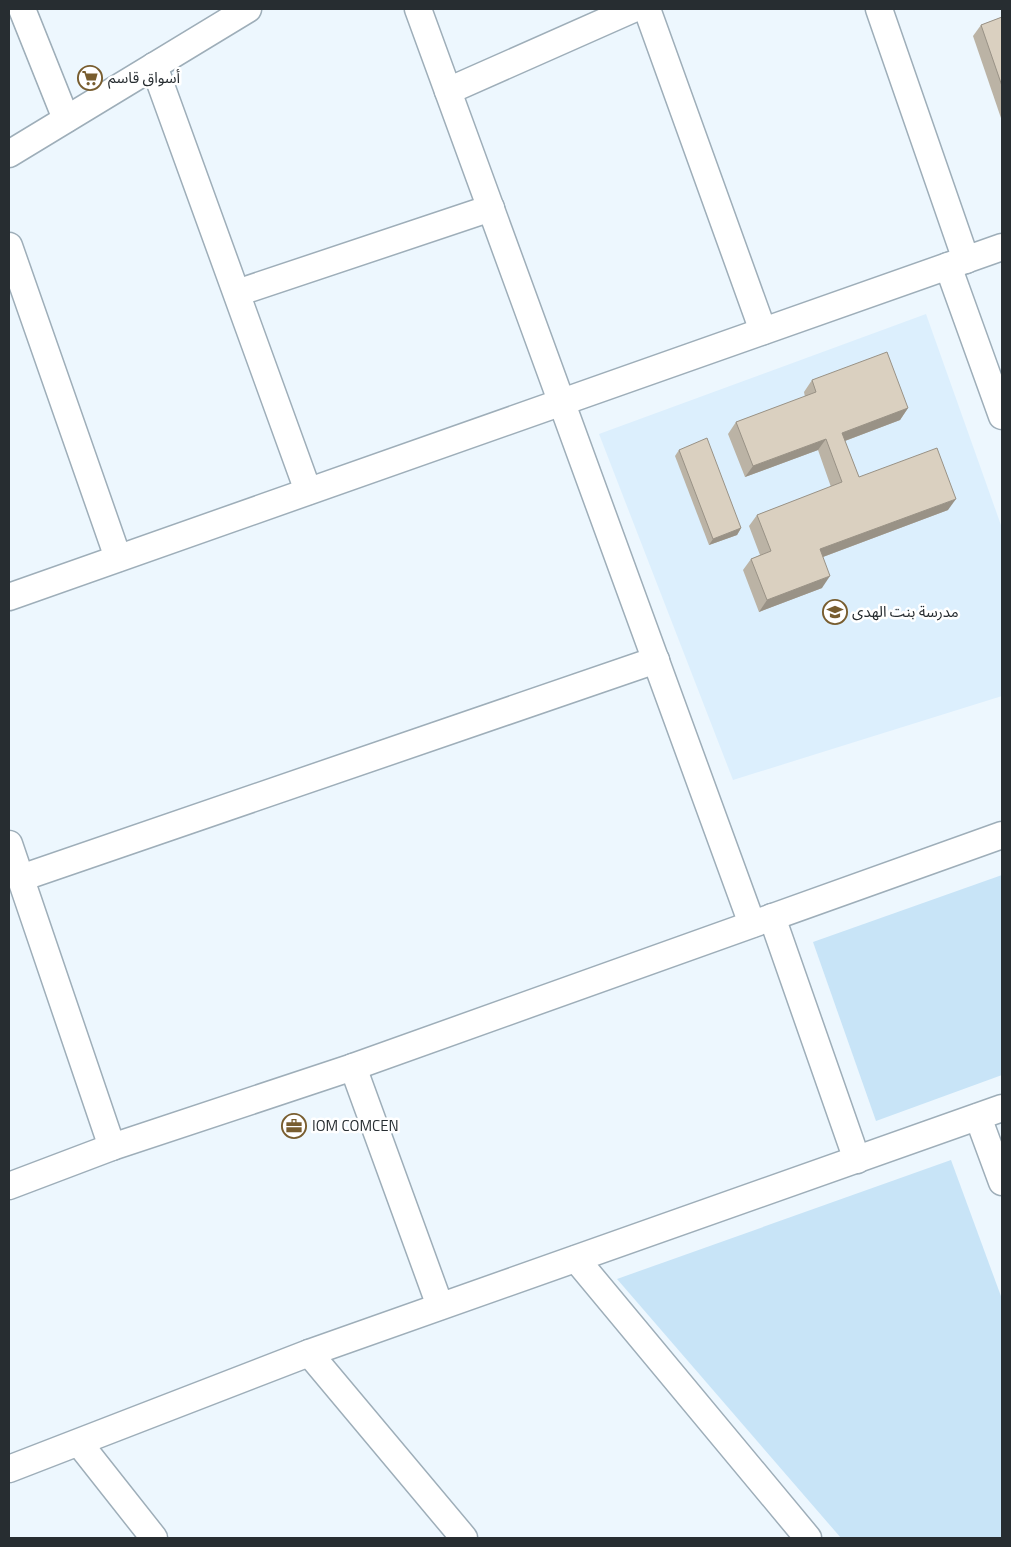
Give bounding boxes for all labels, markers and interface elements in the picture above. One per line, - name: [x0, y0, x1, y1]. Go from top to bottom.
- supermarket icon: أسواق قاسم: [77, 65, 103, 91]
- place label: أسواق قاسم: [108, 66, 180, 89]
- school or university icon: مدرسة بنت الهدی: [822, 599, 848, 625]
- place label: مدرسة بنت الهدی: [852, 600, 959, 623]
- office icon: IOM COMCEN: [281, 1113, 307, 1139]
- place label: IOM COMCEN: [312, 1114, 399, 1137]

